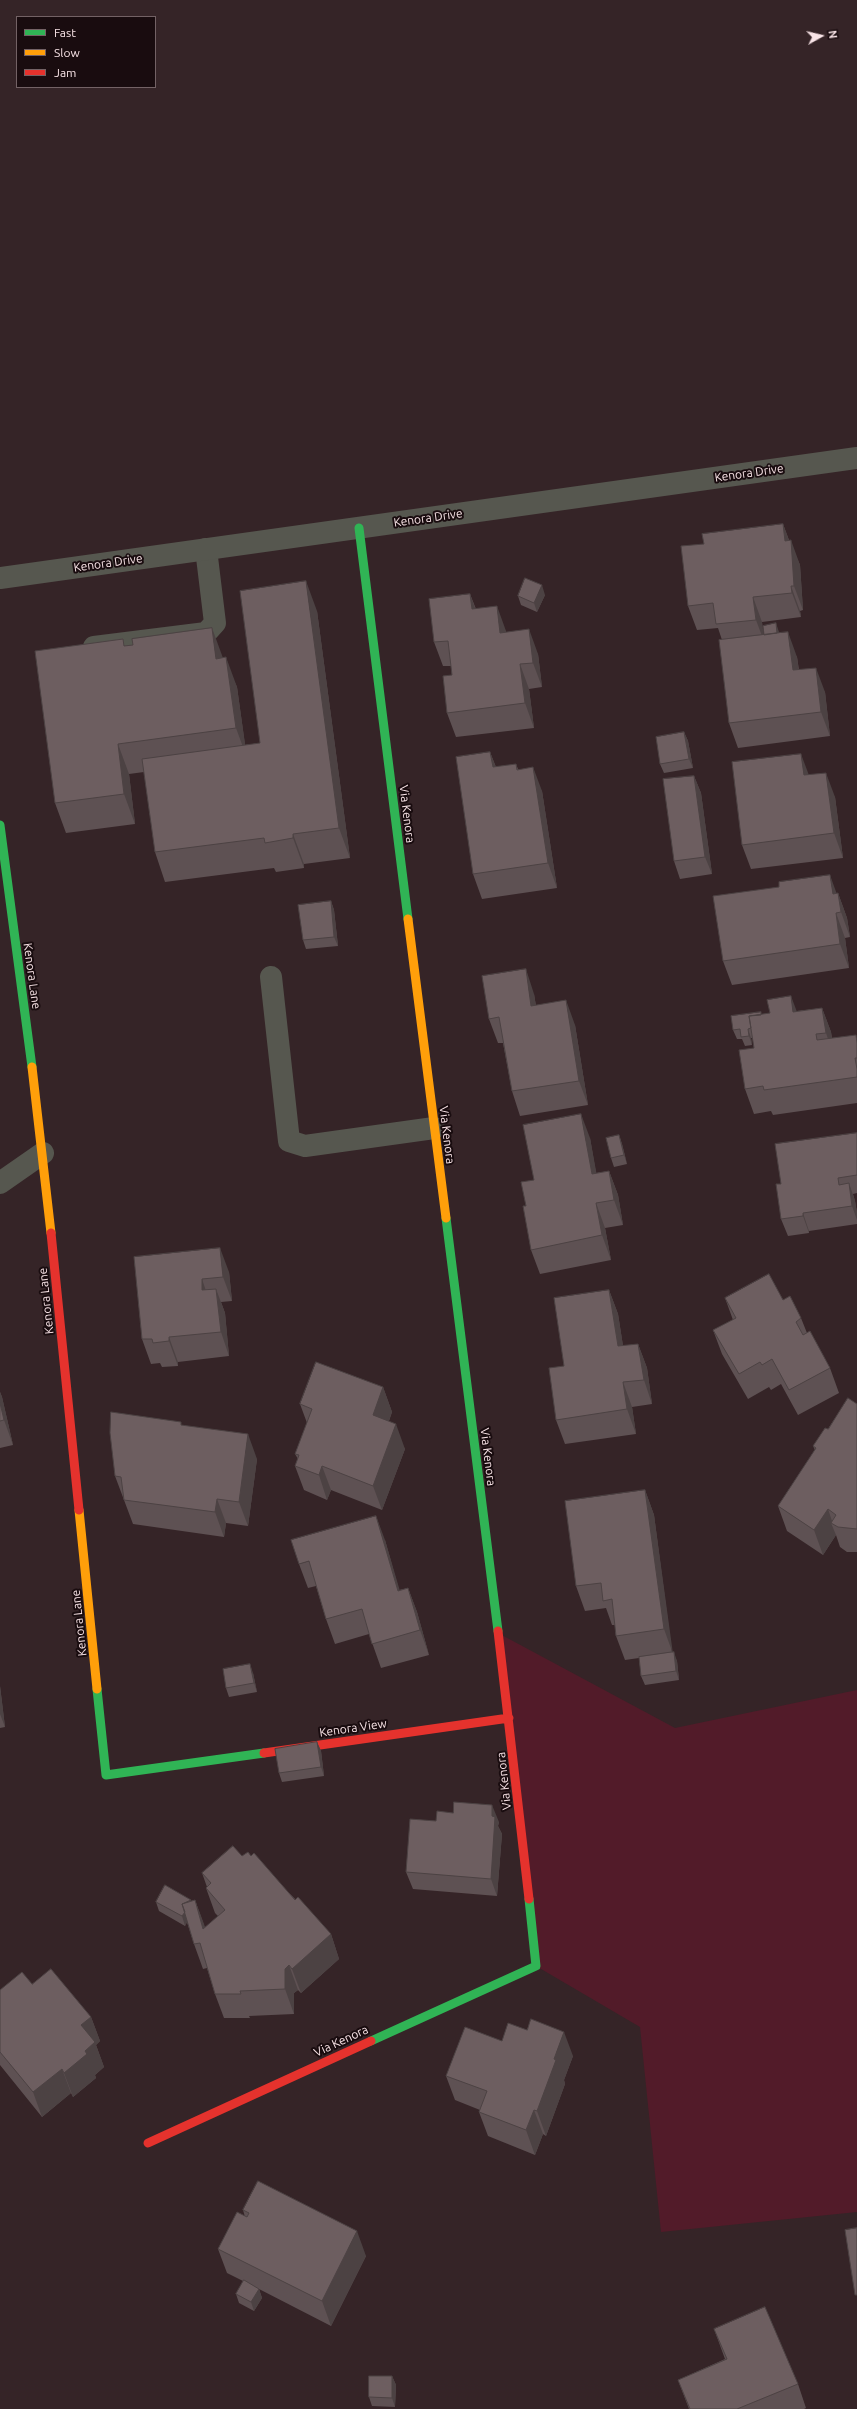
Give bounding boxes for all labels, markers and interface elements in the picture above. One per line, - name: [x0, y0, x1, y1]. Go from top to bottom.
- legend: [16, 16, 156, 88]
- north arrow: [801, 16, 841, 56]
- text: Fast: [54, 26, 76, 39]
- text: N: [826, 29, 839, 39]
- text: Slow: [54, 46, 80, 59]
- text: Jam: [54, 66, 76, 79]
- street label: Kenora Drive: [714, 461, 784, 485]
- street label: Kenora Drive: [393, 506, 463, 530]
- street label: Kenora Drive: [73, 551, 143, 575]
- street label: Via Kenora: [396, 784, 418, 844]
- street label: Kenora Lane: [20, 942, 44, 1010]
- street label: Via Kenora: [436, 1105, 458, 1165]
- street label: Kenora Lane: [35, 1267, 57, 1335]
- street label: Via Kenora: [477, 1427, 499, 1487]
- street label: Kenora Lane: [68, 1589, 90, 1657]
- street label: Kenora View: [318, 1716, 388, 1740]
- street label: Via Kenora: [494, 1751, 514, 1811]
- street label: Via Kenora: [312, 2022, 370, 2060]

